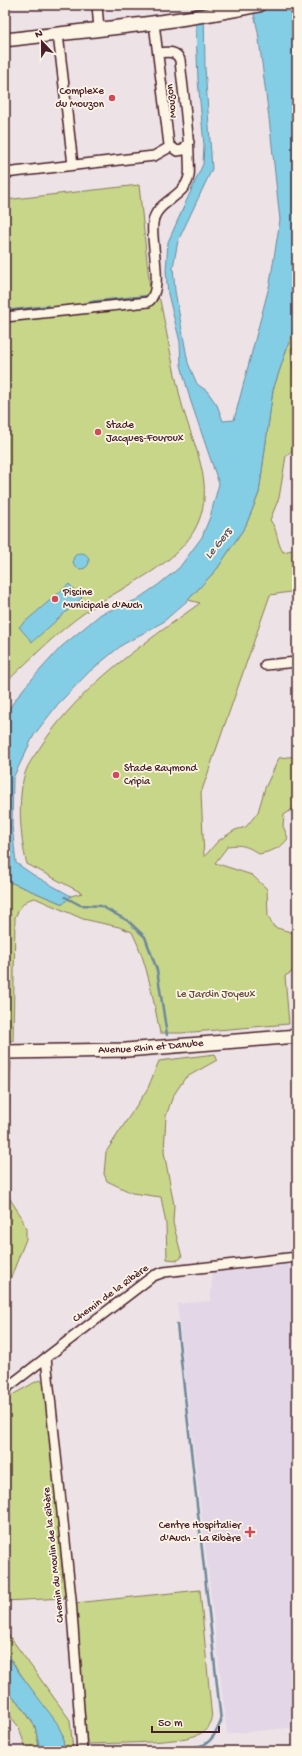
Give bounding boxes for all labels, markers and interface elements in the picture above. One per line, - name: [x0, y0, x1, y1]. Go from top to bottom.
- north arrow: [22, 22, 62, 62]
- text: N: [33, 28, 45, 41]
- street label: Mouzon: [164, 83, 180, 119]
- place label: Complexe du Mouzon: [55, 86, 105, 111]
- marker: Complexe du Mouzon: [107, 93, 117, 103]
- place label: Stade Jacques-Fouroux: [106, 420, 184, 445]
- marker: Stade Jacques-Fouroux: [93, 427, 103, 437]
- water label: Le Gers: [202, 524, 237, 562]
- place label: Piscine Municipale d'Auch: [62, 587, 142, 612]
- marker: Piscine Municipale d'Auch: [50, 594, 60, 604]
- place label: Stade Raymond Cripia: [124, 763, 198, 788]
- marker: Stade Raymond Cripia: [111, 770, 121, 780]
- park label: Le Jardin Joyeux: [177, 989, 255, 1001]
- street label: Avenue Rhin et Danube: [98, 1038, 204, 1056]
- street label: Chemin de la Ribère: [71, 1262, 151, 1325]
- street label: Chemin du Moulin de la Ribère: [41, 1486, 67, 1623]
- place label: Centre Hospitalier d'Auch - La Ribère: [159, 1520, 242, 1545]
- marker: Centre Hospitalier d'Auch - La Ribère: [244, 1526, 256, 1538]
- scale bar: [152, 1708, 219, 1734]
- text: 50 m: [158, 1717, 183, 1731]

